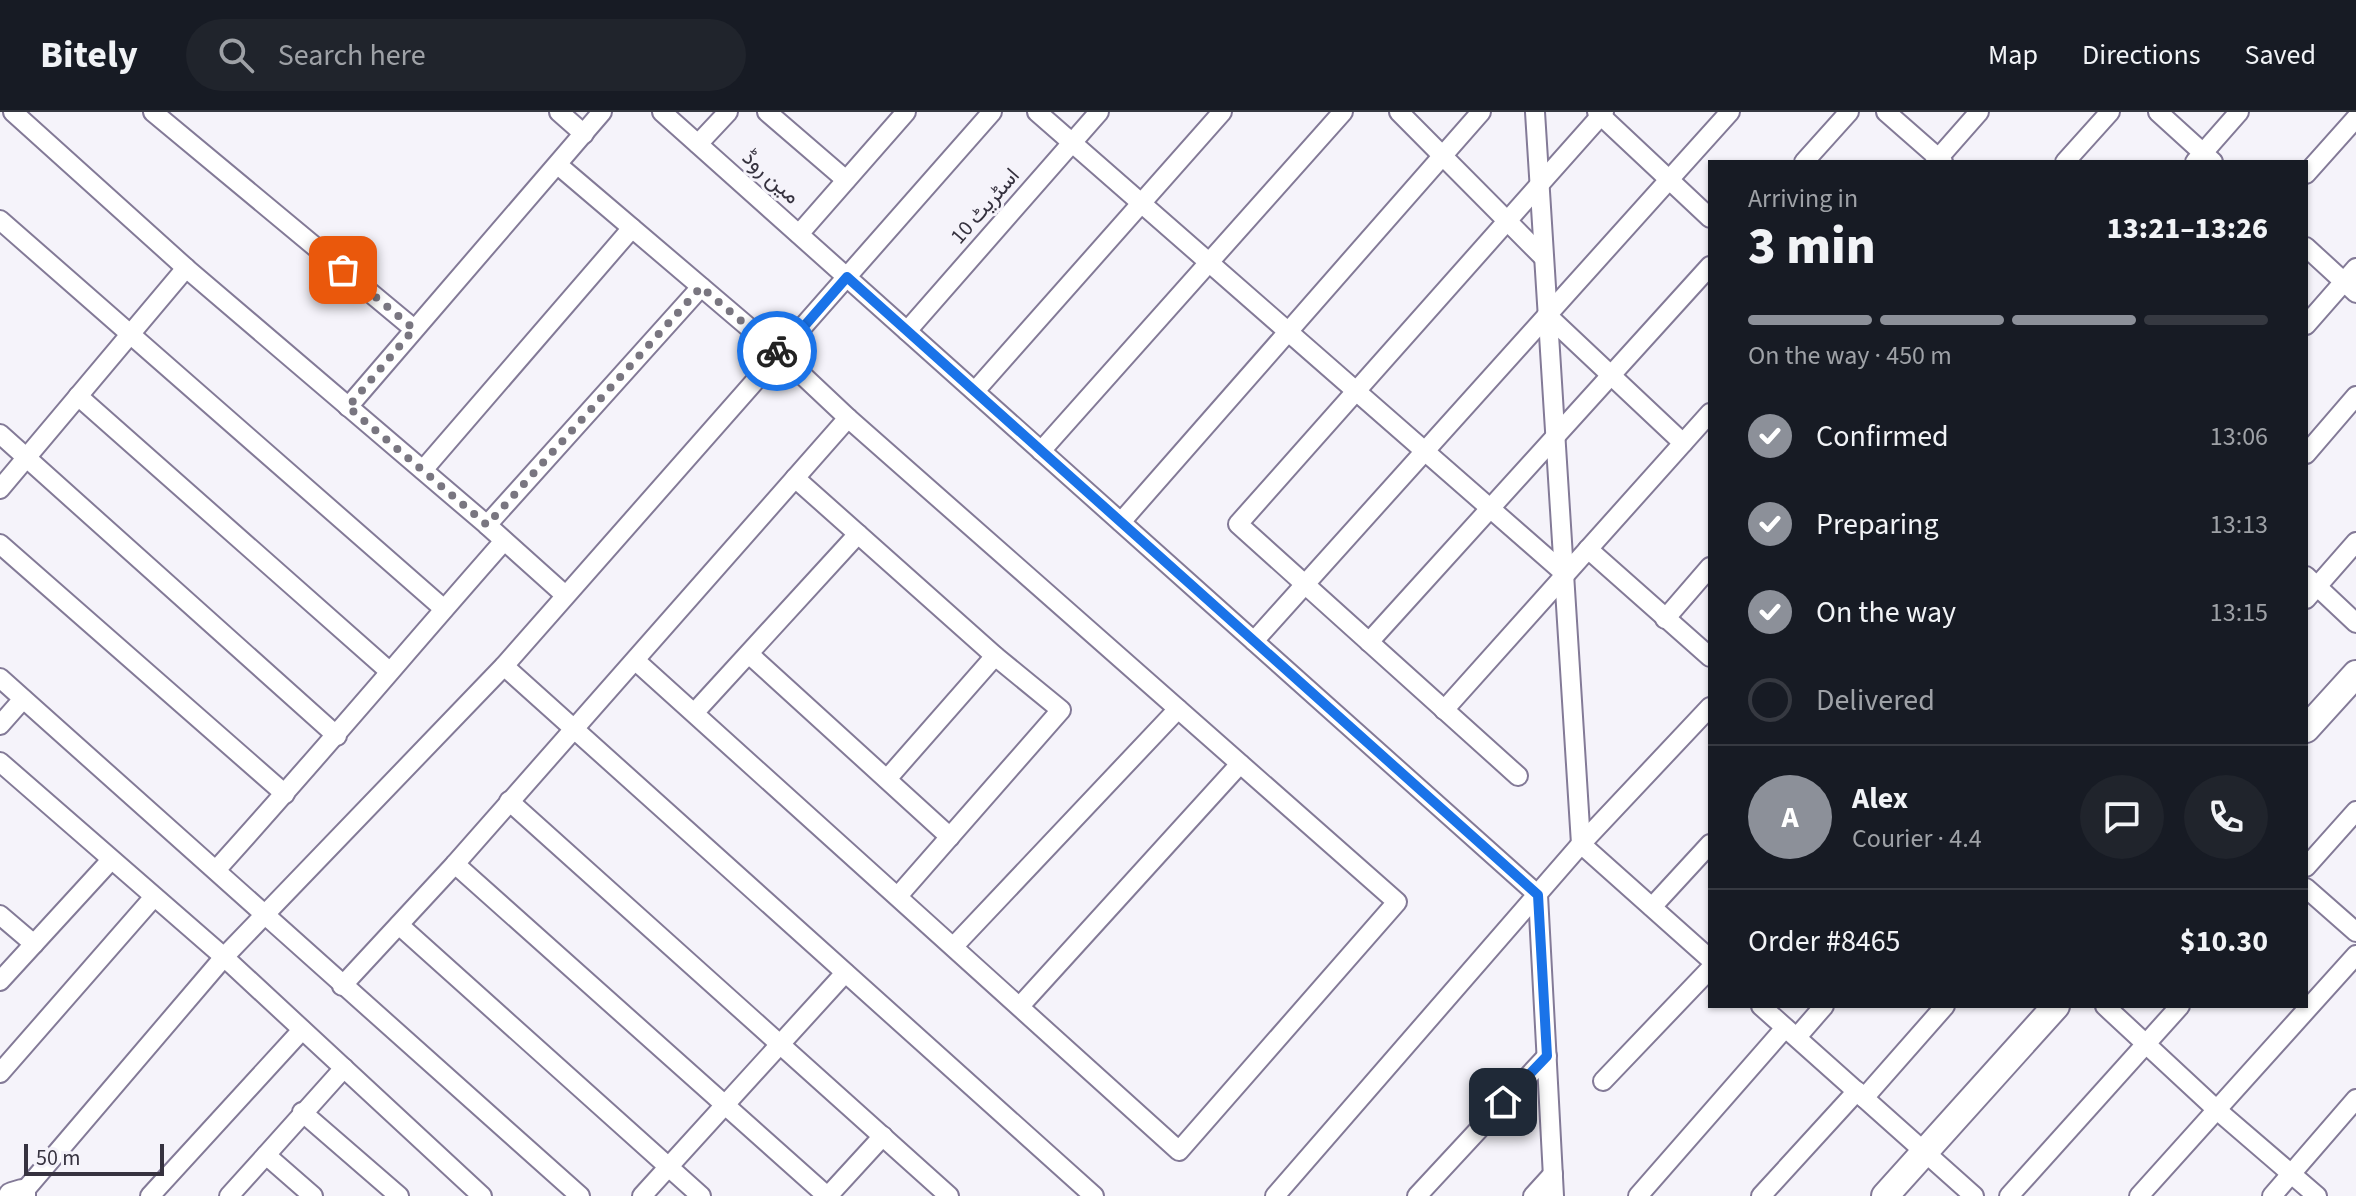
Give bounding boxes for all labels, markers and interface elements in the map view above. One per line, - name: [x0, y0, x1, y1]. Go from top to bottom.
- search box: [186, 19, 746, 91]
- text: Bitely: [40, 28, 138, 82]
- icon: search: [214, 33, 258, 77]
- text: Search here: [278, 34, 426, 77]
- text: Map: [1988, 35, 2038, 75]
- text: Directions: [2082, 35, 2201, 75]
- text: Saved: [2245, 35, 2316, 75]
- street label: مین روڈ: [735, 142, 807, 212]
- street label: اسٹریٹ 10: [943, 161, 1027, 251]
- text: Arriving in: [1748, 180, 1858, 217]
- text: 13:21–13:26: [2107, 207, 2268, 250]
- text: 3 min: [1748, 210, 1876, 284]
- pin: [309, 236, 377, 304]
- icon: bag: [321, 248, 365, 292]
- courier: [737, 311, 817, 391]
- icon: bike: [755, 329, 799, 373]
- text: On the way · 450 m: [1748, 337, 1952, 374]
- icon: check: [1748, 414, 1792, 458]
- text: Confirmed: [1816, 415, 1949, 458]
- text: 13:06: [2210, 418, 2268, 455]
- icon: check: [1748, 502, 1792, 546]
- text: Preparing: [1816, 503, 1939, 546]
- text: 13:13: [2210, 506, 2268, 543]
- icon: check: [1748, 590, 1792, 634]
- text: On the way: [1816, 591, 1956, 634]
- text: 13:15: [2210, 594, 2268, 631]
- text: Delivered: [1816, 679, 1935, 722]
- button: chat: [2080, 775, 2164, 859]
- button: phone: [2184, 775, 2268, 859]
- text: Alex: [1852, 777, 1908, 820]
- text: A: [1781, 796, 1799, 839]
- text: Courier · 4.4: [1852, 820, 1982, 857]
- text: Order #8465: [1748, 920, 1901, 963]
- text: $10.30: [2180, 920, 2268, 963]
- pin: [1469, 1068, 1537, 1136]
- icon: home: [1481, 1080, 1525, 1124]
- scale bar: [24, 1140, 164, 1176]
- text: 50 m: [36, 1142, 81, 1174]

